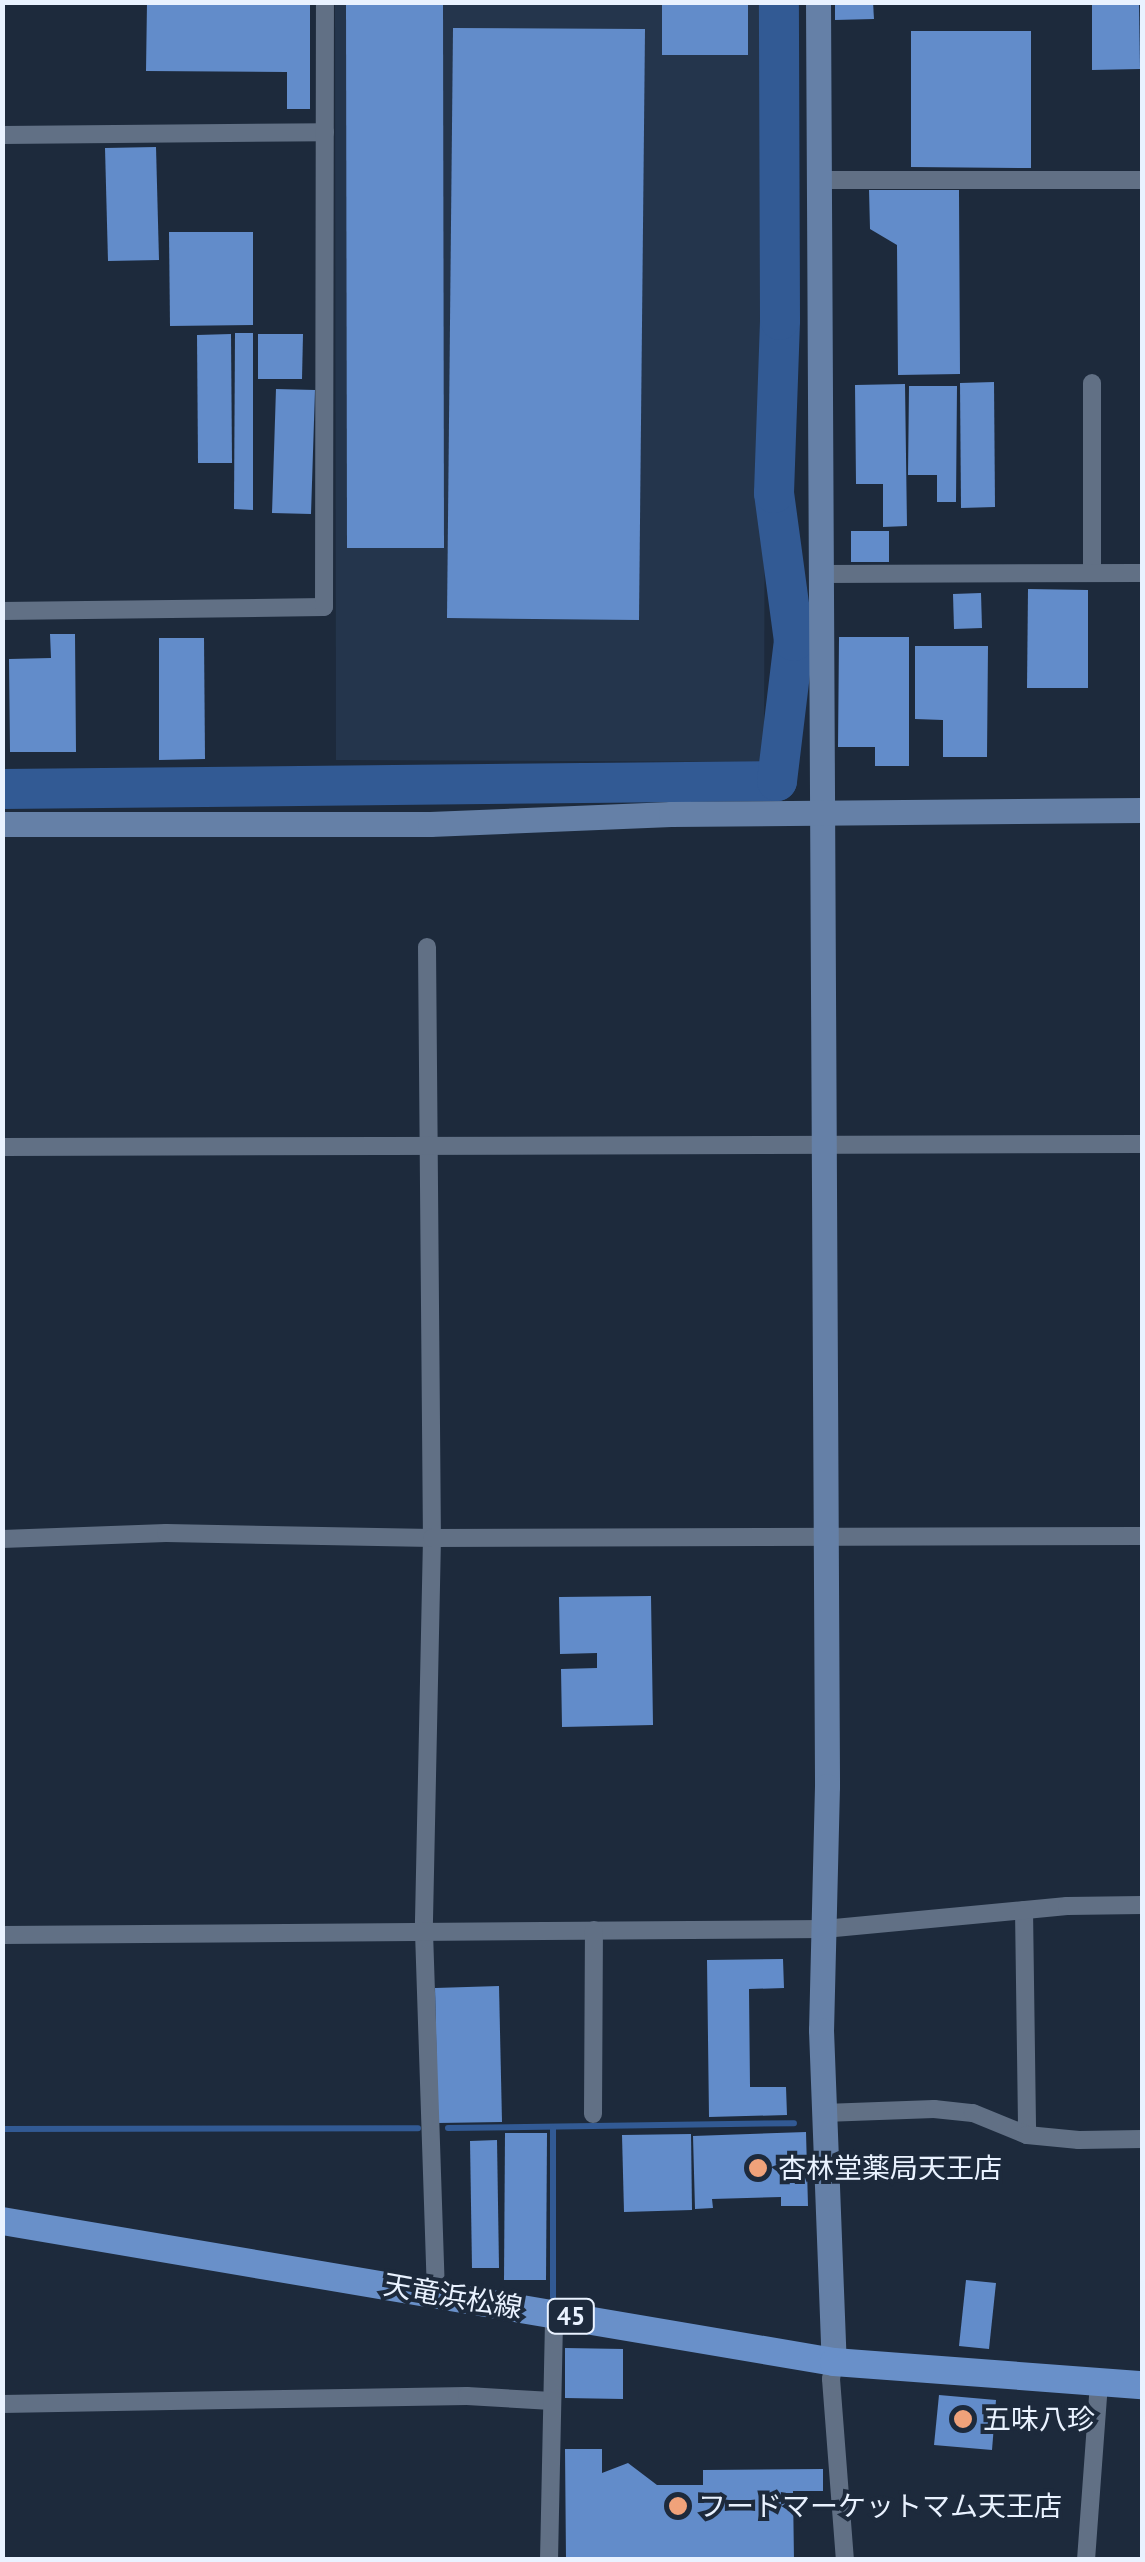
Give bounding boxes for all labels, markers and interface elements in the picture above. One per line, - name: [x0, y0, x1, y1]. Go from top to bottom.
- place label: 杏林堂薬局天王店: [778, 2151, 1002, 2185]
- marker: 杏林堂薬局天王店: [747, 2157, 769, 2179]
- street label: 天竜浜松線: [381, 2267, 525, 2325]
- road number: 45: [546, 2296, 596, 2336]
- place label: 五味八珍: [983, 2402, 1095, 2436]
- marker: 五味八珍: [952, 2408, 974, 2430]
- place label: フードマーケットマム天王店: [698, 2489, 1062, 2523]
- marker: フードマーケットマム天王店: [667, 2495, 689, 2517]

